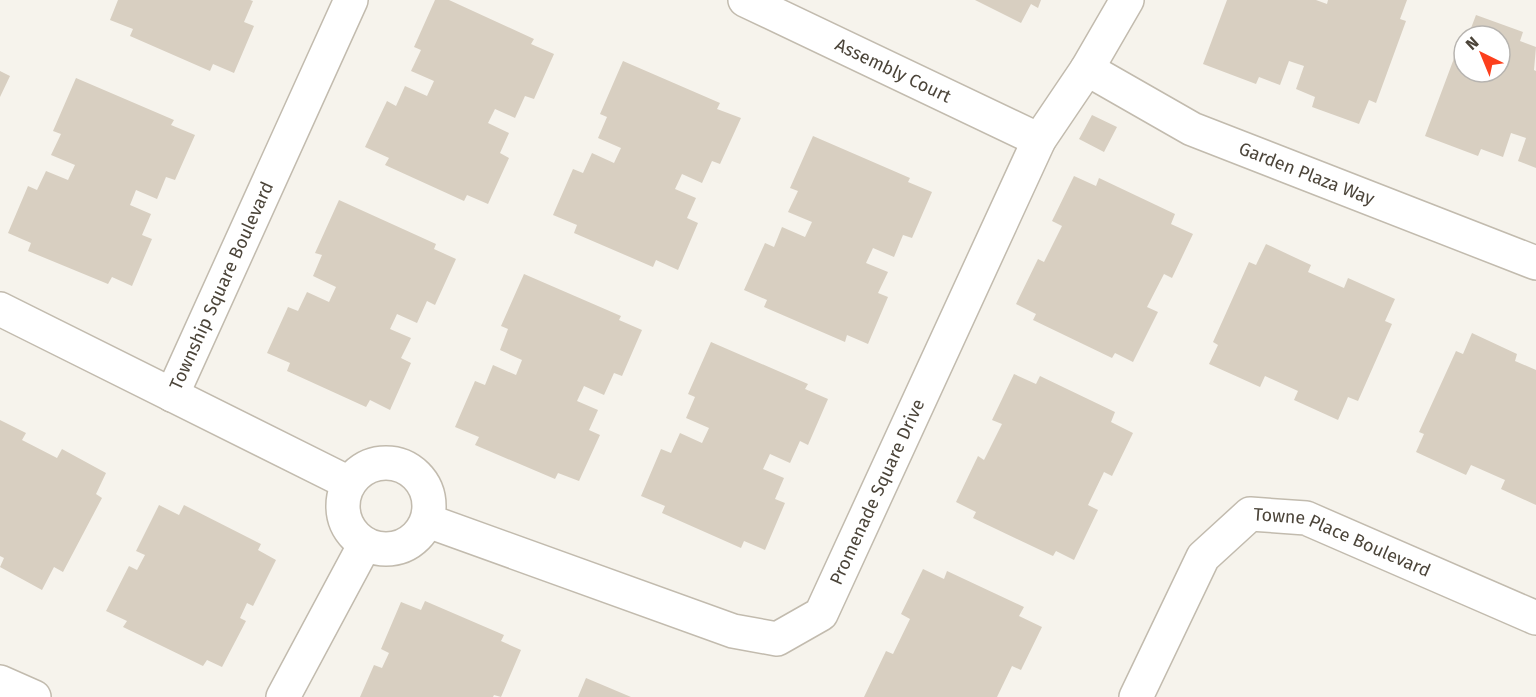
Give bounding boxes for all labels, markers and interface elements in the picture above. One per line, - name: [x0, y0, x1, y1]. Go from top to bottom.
- north arrow: [1452, 24, 1512, 84]
- text: N: [1462, 33, 1482, 54]
- street label: Assembly Court: [832, 34, 955, 108]
- street label: Garden Plaza Way: [1236, 137, 1378, 210]
- street label: Township Square Boulevard: [165, 178, 278, 393]
- street label: Promenade Square Drive: [825, 395, 929, 588]
- street label: Towne Place Boulevard: [1253, 503, 1434, 582]

